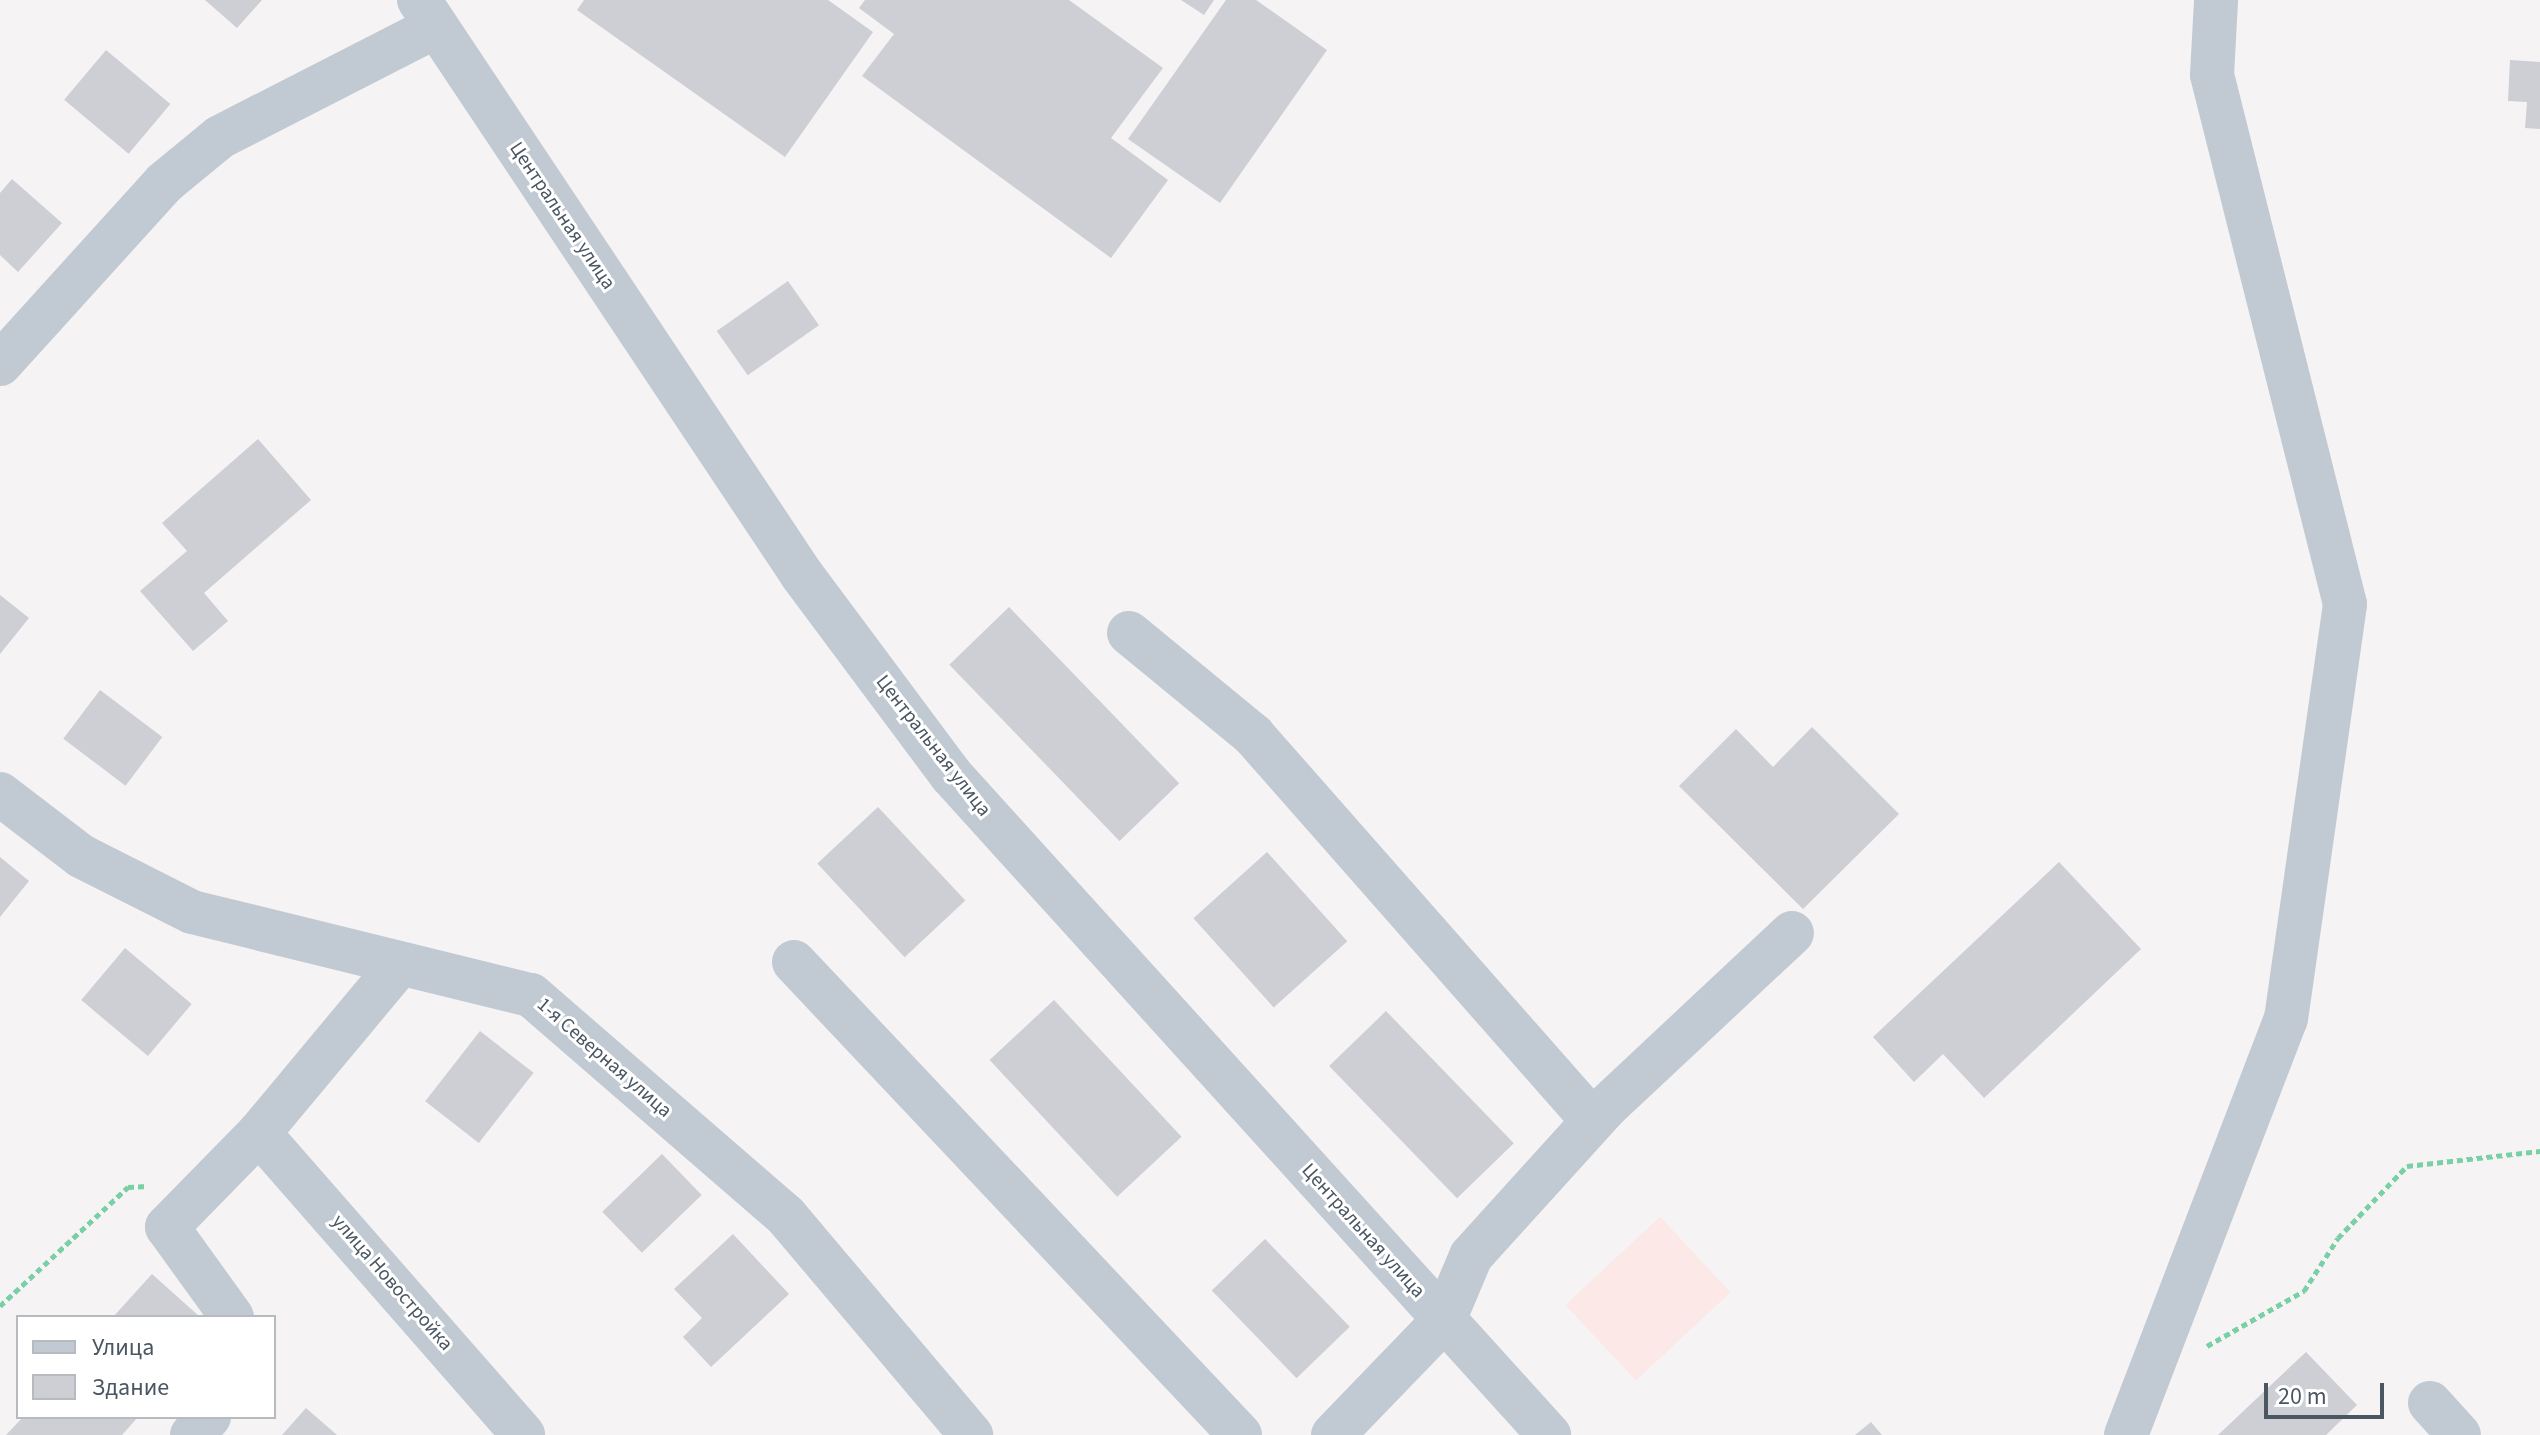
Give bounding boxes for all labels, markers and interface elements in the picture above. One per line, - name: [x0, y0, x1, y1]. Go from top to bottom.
- street label: Центральная улица: [504, 138, 620, 294]
- street label: Центральная улица: [870, 671, 996, 821]
- street label: 1-я Северная улица: [532, 993, 676, 1123]
- street label: Центральная улица: [1296, 1159, 1430, 1303]
- street label: улица Новостройка: [326, 1210, 458, 1356]
- legend: [16, 1315, 276, 1419]
- text: Улица: [92, 1330, 154, 1365]
- scale bar: [2268, 1367, 2388, 1417]
- text: Здание: [92, 1370, 169, 1405]
- text: 20 m: [2278, 1379, 2327, 1414]

